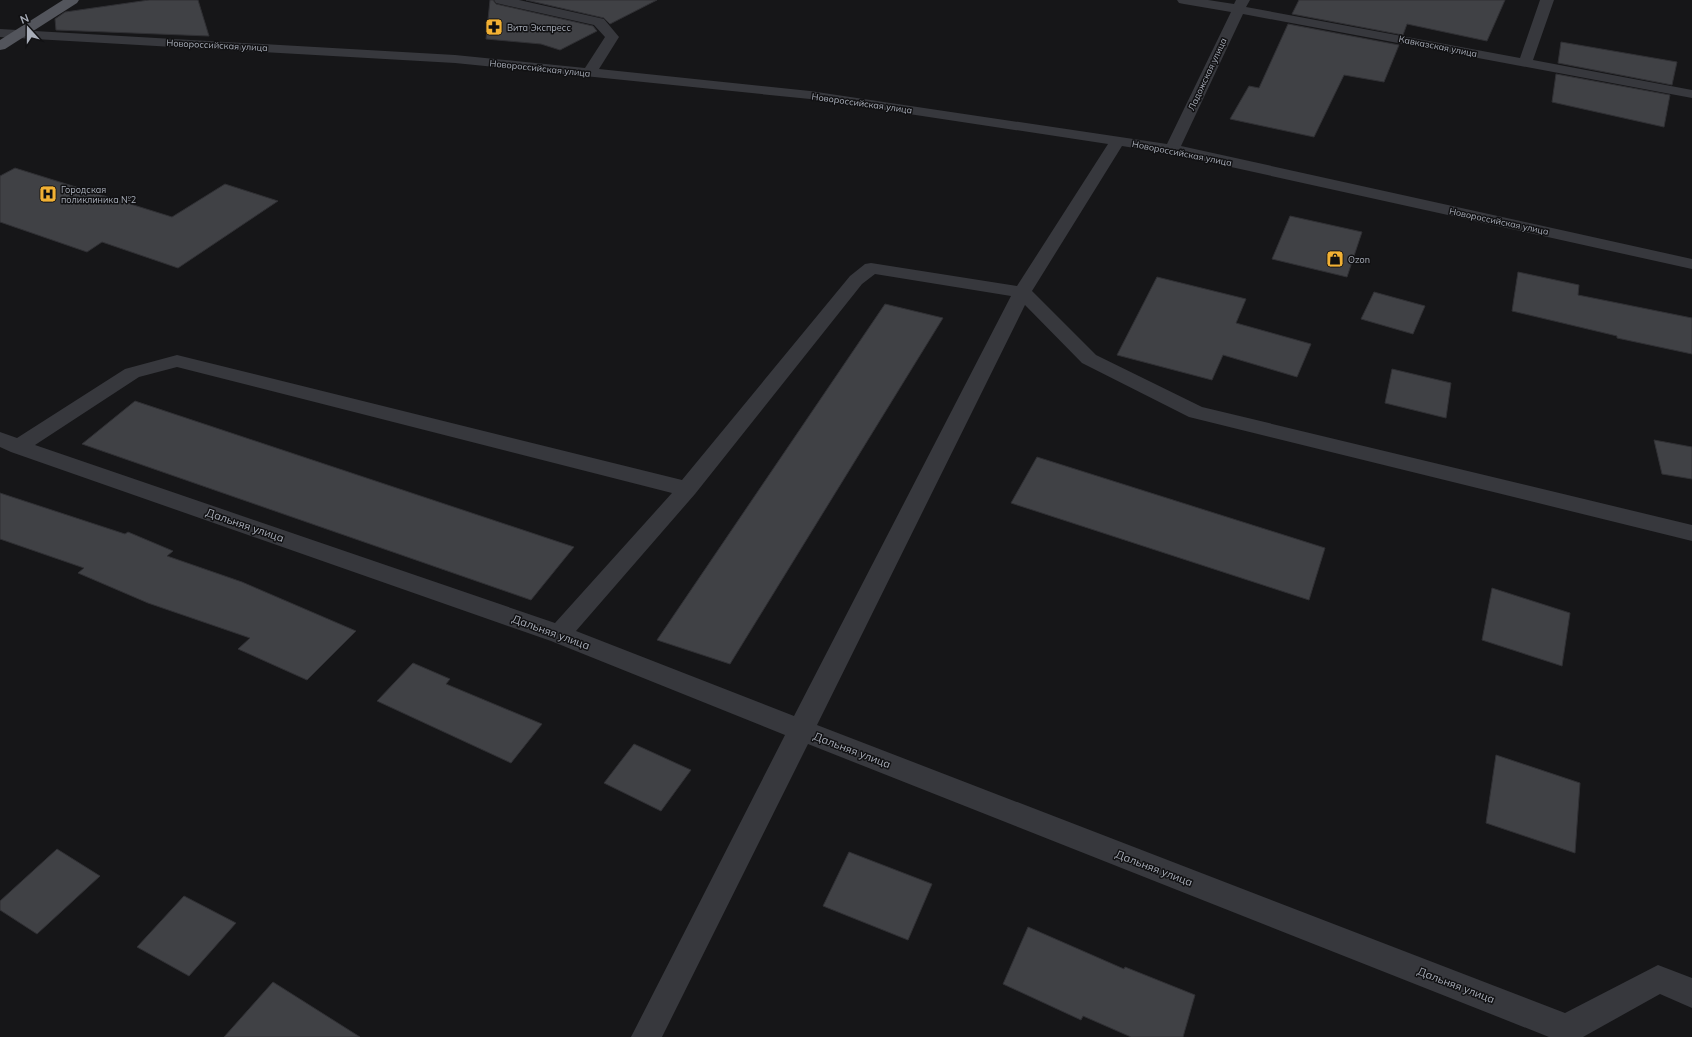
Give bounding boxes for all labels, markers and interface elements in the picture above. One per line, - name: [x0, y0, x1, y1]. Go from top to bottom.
- north arrow: [8, 8, 48, 48]
- text: N: [18, 11, 31, 27]
- pharmacy icon: Вита Экспресс: [484, 17, 504, 37]
- place label: Вита Экспресс: [507, 22, 571, 33]
- street label: Кавказская улица: [1398, 33, 1478, 60]
- street label: Ладожская улица: [1185, 36, 1230, 112]
- street label: Новороссийская улица: [166, 37, 268, 54]
- street label: Новороссийская улица: [489, 57, 591, 80]
- street label: Новороссийская улица: [811, 91, 913, 116]
- street label: Новороссийская улица: [1131, 138, 1233, 169]
- hospital icon: Городская поликлиника №2: [38, 184, 58, 204]
- place label: Городская поликлиника №2: [61, 184, 136, 205]
- street label: Новороссийская улица: [1448, 205, 1550, 238]
- shop icon: Ozon: [1325, 249, 1345, 269]
- place label: Ozon: [1348, 254, 1370, 265]
- street label: Дальняя улица: [204, 505, 286, 545]
- street label: Дальняя улица: [510, 611, 592, 653]
- street label: Дальняя улица: [811, 729, 893, 771]
- street label: Дальняя улица: [1113, 847, 1195, 889]
- street label: Дальняя улица: [1415, 964, 1497, 1006]

